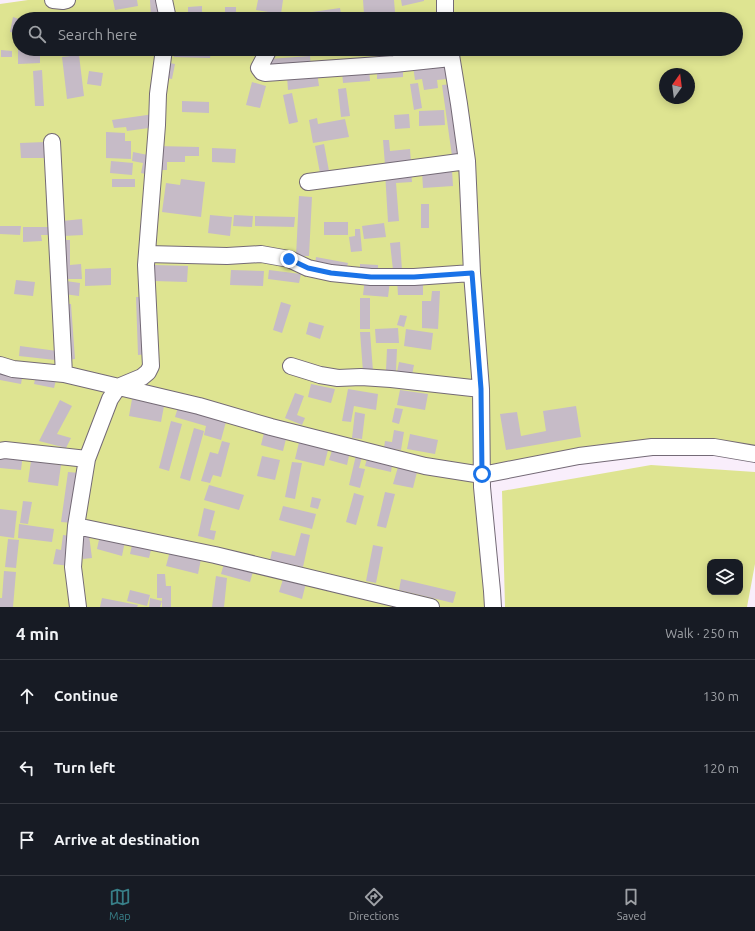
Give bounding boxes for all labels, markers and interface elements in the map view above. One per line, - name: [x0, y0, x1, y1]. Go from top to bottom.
- search box: [12, 12, 743, 56]
- icon: search: [26, 23, 48, 45]
- text: Search here: [58, 26, 137, 43]
- north arrow: [659, 68, 695, 104]
- route end: [280, 250, 298, 268]
- route start: [473, 465, 491, 483]
- map controls: [707, 559, 743, 595]
- button: layers: [707, 559, 743, 595]
- text: 4 min: [16, 624, 59, 643]
- text: Walk · 250 m: [665, 626, 739, 640]
- icon: ahead: [16, 685, 38, 707]
- text: Continue: [54, 687, 118, 704]
- text: 130 m: [703, 689, 739, 703]
- icon: left: [16, 757, 38, 779]
- text: Turn left: [54, 759, 115, 776]
- text: 120 m: [703, 761, 739, 775]
- icon: arrive: [16, 829, 38, 851]
- text: Arrive at destination: [54, 831, 200, 848]
- tab: Map: [109, 886, 131, 922]
- tab: Directions: [349, 886, 399, 922]
- tab: Saved: [617, 886, 646, 922]

